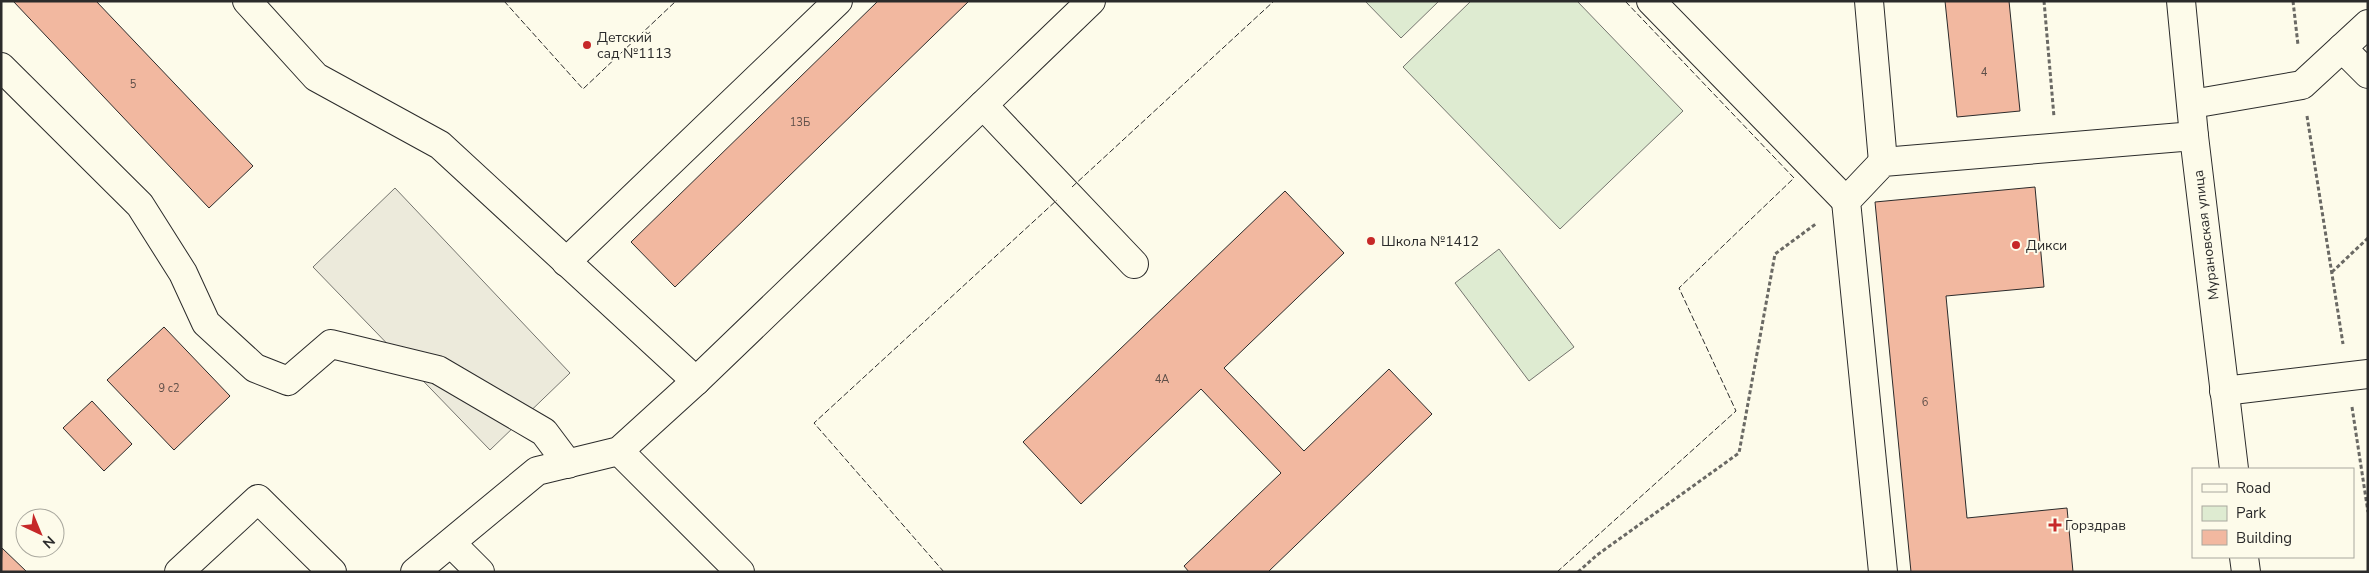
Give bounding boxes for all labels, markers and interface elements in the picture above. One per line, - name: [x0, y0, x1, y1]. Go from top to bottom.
- place label: Детский сад №1113: [597, 28, 672, 63]
- marker: Детский сад №1113: [581, 39, 593, 51]
- house number: 4: [1981, 65, 1988, 80]
- house number: 5: [130, 77, 137, 92]
- house number: 13Б: [790, 115, 810, 130]
- street label: Мурановская улица: [2189, 169, 2223, 301]
- place label: Школа №1412: [1381, 232, 1479, 251]
- marker: Школа №1412: [1365, 235, 1377, 247]
- place label: Дикси: [2026, 236, 2067, 255]
- marker: Дикси: [2010, 239, 2022, 251]
- house number: 4А: [1155, 372, 1169, 387]
- house number: 9 с2: [158, 381, 180, 396]
- house number: 6: [1922, 395, 1929, 410]
- legend: [2192, 468, 2354, 558]
- text: Road: [2236, 478, 2271, 498]
- text: Park: [2236, 503, 2266, 523]
- north arrow: [15, 508, 65, 558]
- place label: Горздрав: [2065, 516, 2126, 535]
- marker: Горздрав: [2049, 519, 2061, 531]
- text: Building: [2236, 528, 2292, 548]
- text: N: [38, 532, 59, 552]

